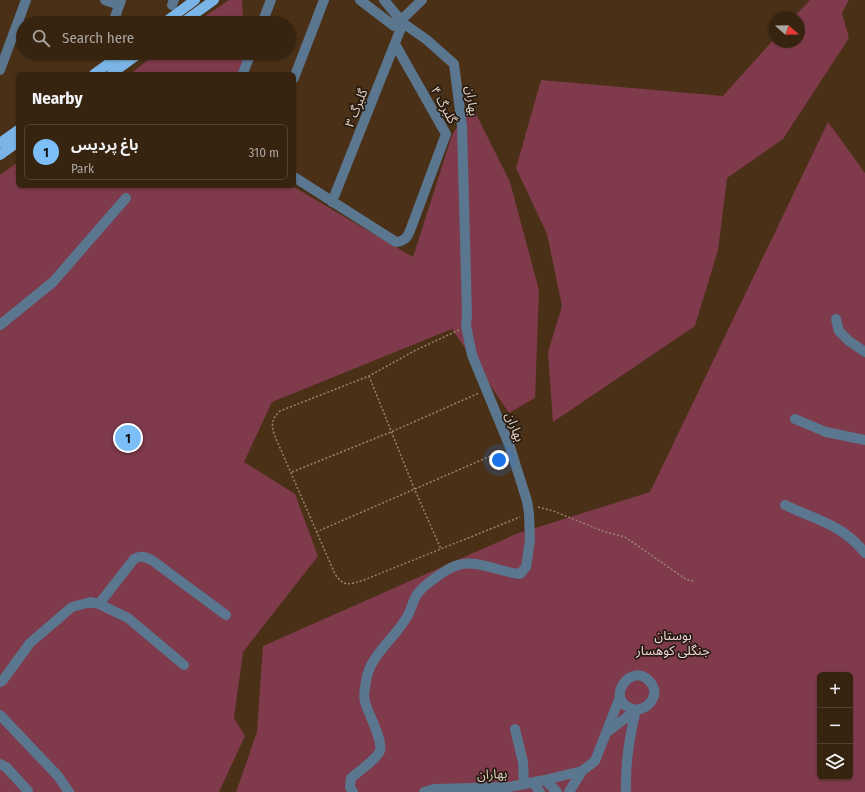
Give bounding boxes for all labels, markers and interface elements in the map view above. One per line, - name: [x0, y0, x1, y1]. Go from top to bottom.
- north arrow: [769, 12, 805, 48]
- search box: [16, 16, 296, 60]
- icon: search: [30, 27, 52, 49]
- text: Search here: [62, 29, 134, 47]
- street label: گلبرگ ۴: [428, 84, 461, 127]
- street label: بهاران: [462, 85, 481, 117]
- street label: گلبرگ ۳: [342, 86, 371, 129]
- text: Nearby: [32, 88, 83, 109]
- text: باغ پردیس: [71, 136, 139, 154]
- text: 1: [43, 145, 49, 160]
- text: 310 m: [249, 145, 279, 160]
- text: Park: [71, 161, 94, 176]
- street label: بهاران: [502, 410, 527, 444]
- pin: 1: [115, 423, 141, 453]
- your location: [489, 450, 509, 470]
- park label: بوستان جنگلی کوهسار: [635, 628, 710, 659]
- map controls: [817, 672, 853, 780]
- button: +: [817, 672, 853, 708]
- button: −: [817, 708, 853, 744]
- button: layers: [817, 744, 853, 780]
- street label: بهاران: [476, 766, 508, 783]

